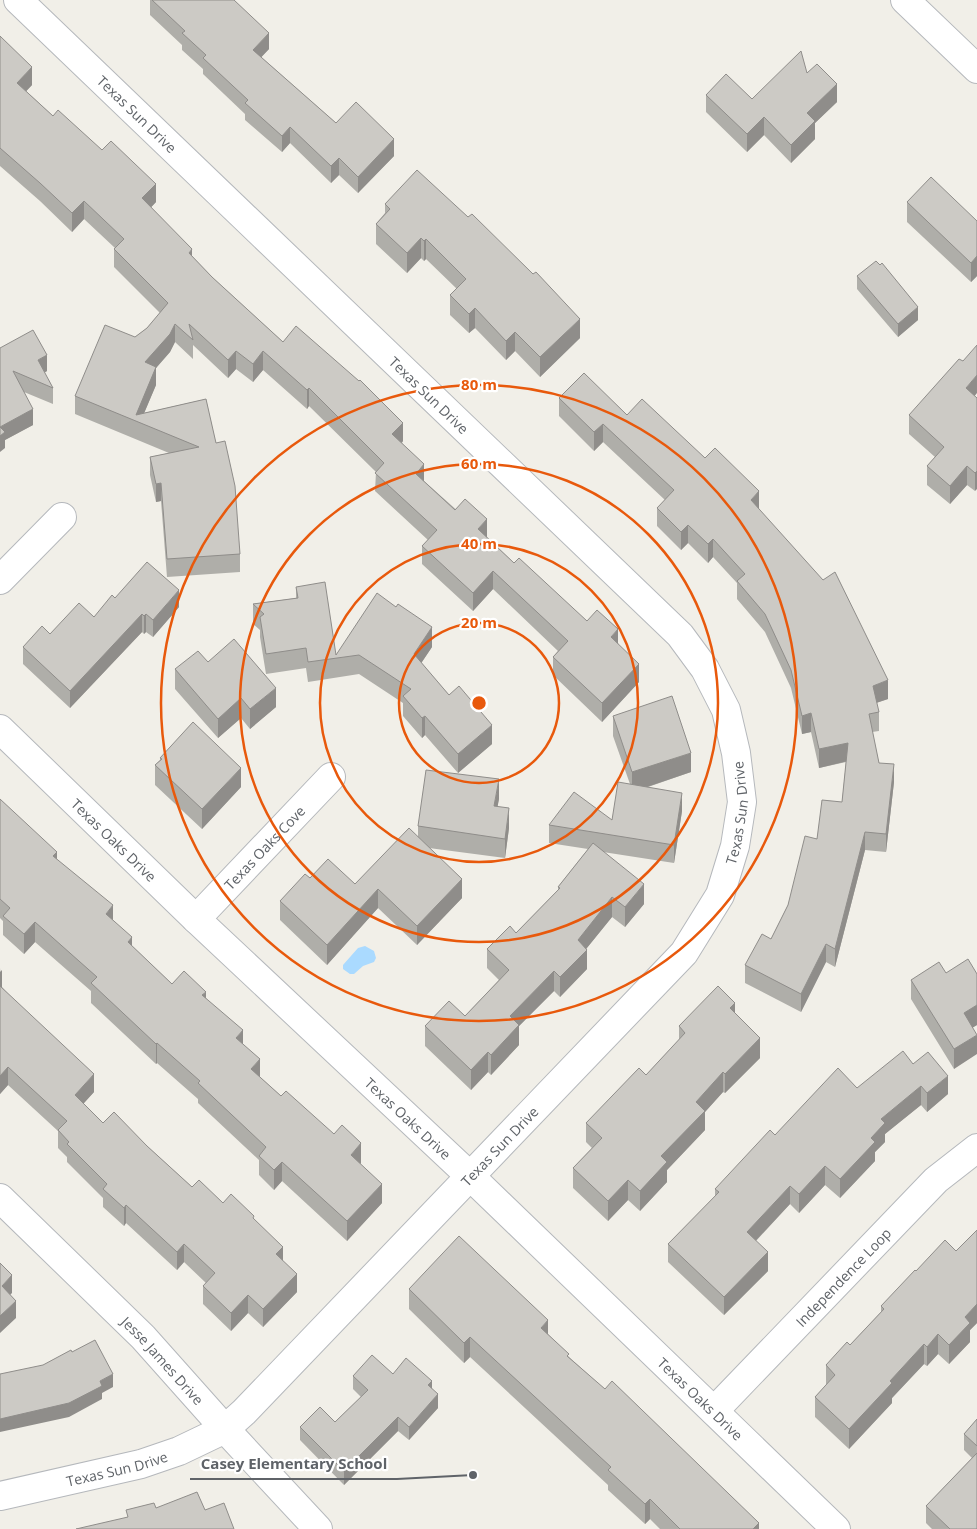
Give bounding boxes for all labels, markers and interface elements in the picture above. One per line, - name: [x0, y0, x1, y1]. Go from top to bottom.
- street label: Texas Sun Drive: [93, 71, 181, 157]
- street label: Texas Sun Drive: [385, 352, 473, 438]
- text: 80 m: [461, 374, 497, 394]
- text: 60 m: [461, 453, 497, 473]
- text: 40 m: [461, 533, 497, 553]
- text: 20 m: [461, 612, 497, 632]
- centre of rings: [470, 694, 488, 712]
- street label: Texas Sun Drive: [721, 760, 752, 866]
- street label: Texas Oaks Drive: [67, 794, 161, 885]
- street label: Texas Oaks Cove: [220, 801, 309, 893]
- street label: Texas Oaks Drive: [361, 1073, 456, 1163]
- street label: Texas Sun Drive: [456, 1102, 542, 1190]
- street label: Independence Loop: [791, 1223, 895, 1330]
- street label: Jesse James Drive: [116, 1311, 208, 1409]
- street label: Texas Oaks Drive: [654, 1353, 747, 1444]
- street label: Texas Sun Drive: [64, 1446, 170, 1490]
- callout: Casey Elementary School: [190, 1449, 397, 1479]
- text: Casey Elementary School: [201, 1453, 387, 1473]

